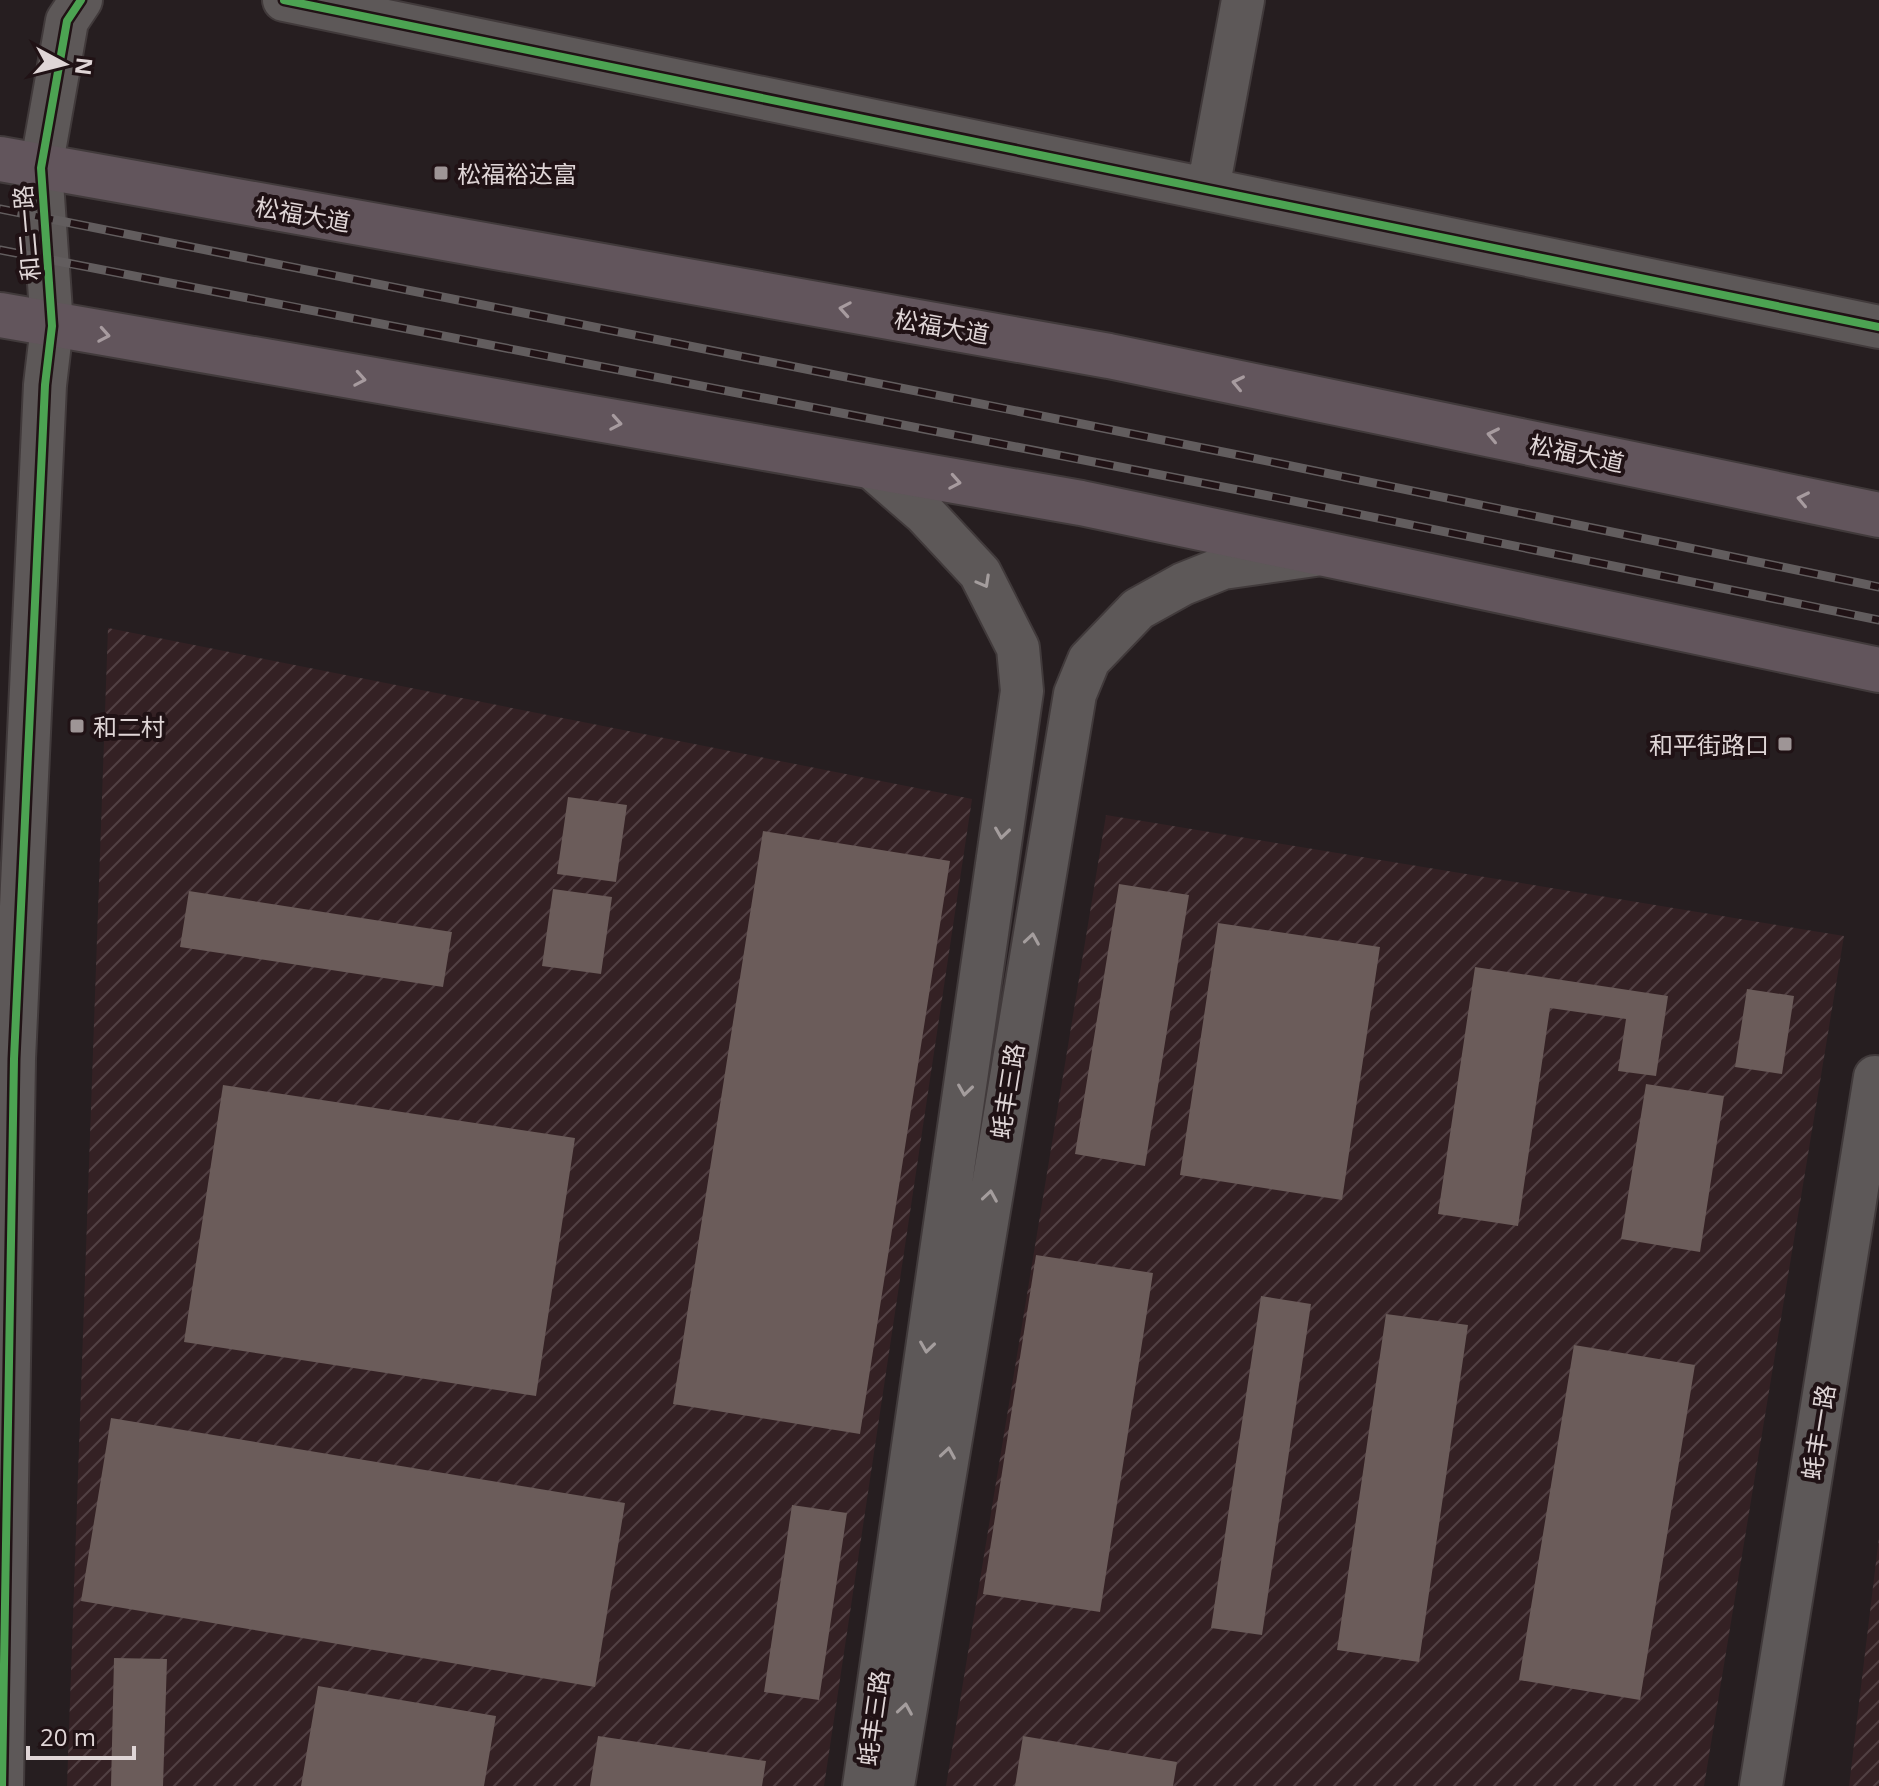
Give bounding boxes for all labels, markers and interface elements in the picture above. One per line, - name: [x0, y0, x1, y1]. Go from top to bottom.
- north arrow: [24, 24, 104, 104]
- text: N: [69, 56, 101, 77]
- place label: 松福裕达富: [457, 157, 577, 190]
- marker: 松福裕达富: [432, 164, 450, 182]
- street label: 和二一路: [5, 184, 47, 282]
- street label: 松福大道: [253, 189, 353, 239]
- street label: 松福大道: [892, 301, 992, 351]
- one-way arrow: [839, 302, 852, 319]
- one-way arrow: [97, 325, 111, 342]
- one-way arrow: [353, 369, 367, 386]
- one-way arrow: [1232, 375, 1246, 392]
- one-way arrow: [610, 414, 623, 431]
- street label: 松福大道: [1527, 427, 1627, 479]
- one-way arrow: [1486, 428, 1500, 445]
- one-way arrow: [949, 472, 962, 489]
- one-way arrow: [1796, 491, 1810, 508]
- one-way arrow: [974, 574, 990, 588]
- place label: 和二村: [93, 710, 165, 743]
- marker: 和二村: [68, 717, 86, 735]
- place label: 和平街路口: [1649, 728, 1769, 761]
- marker: 和平街路口: [1776, 735, 1794, 753]
- one-way arrow: [994, 826, 1011, 839]
- one-way arrow: [1023, 933, 1040, 946]
- street label: 蚝丰三路: [983, 1041, 1031, 1141]
- one-way arrow: [957, 1083, 974, 1097]
- one-way arrow: [981, 1189, 998, 1203]
- one-way arrow: [919, 1340, 936, 1354]
- street label: 蚝丰一路: [1794, 1382, 1842, 1482]
- one-way arrow: [938, 1446, 955, 1459]
- street label: 蚝丰三路: [850, 1668, 896, 1768]
- one-way arrow: [896, 1702, 913, 1716]
- scale bar: [28, 1710, 134, 1760]
- text: 20 m: [40, 1720, 96, 1753]

